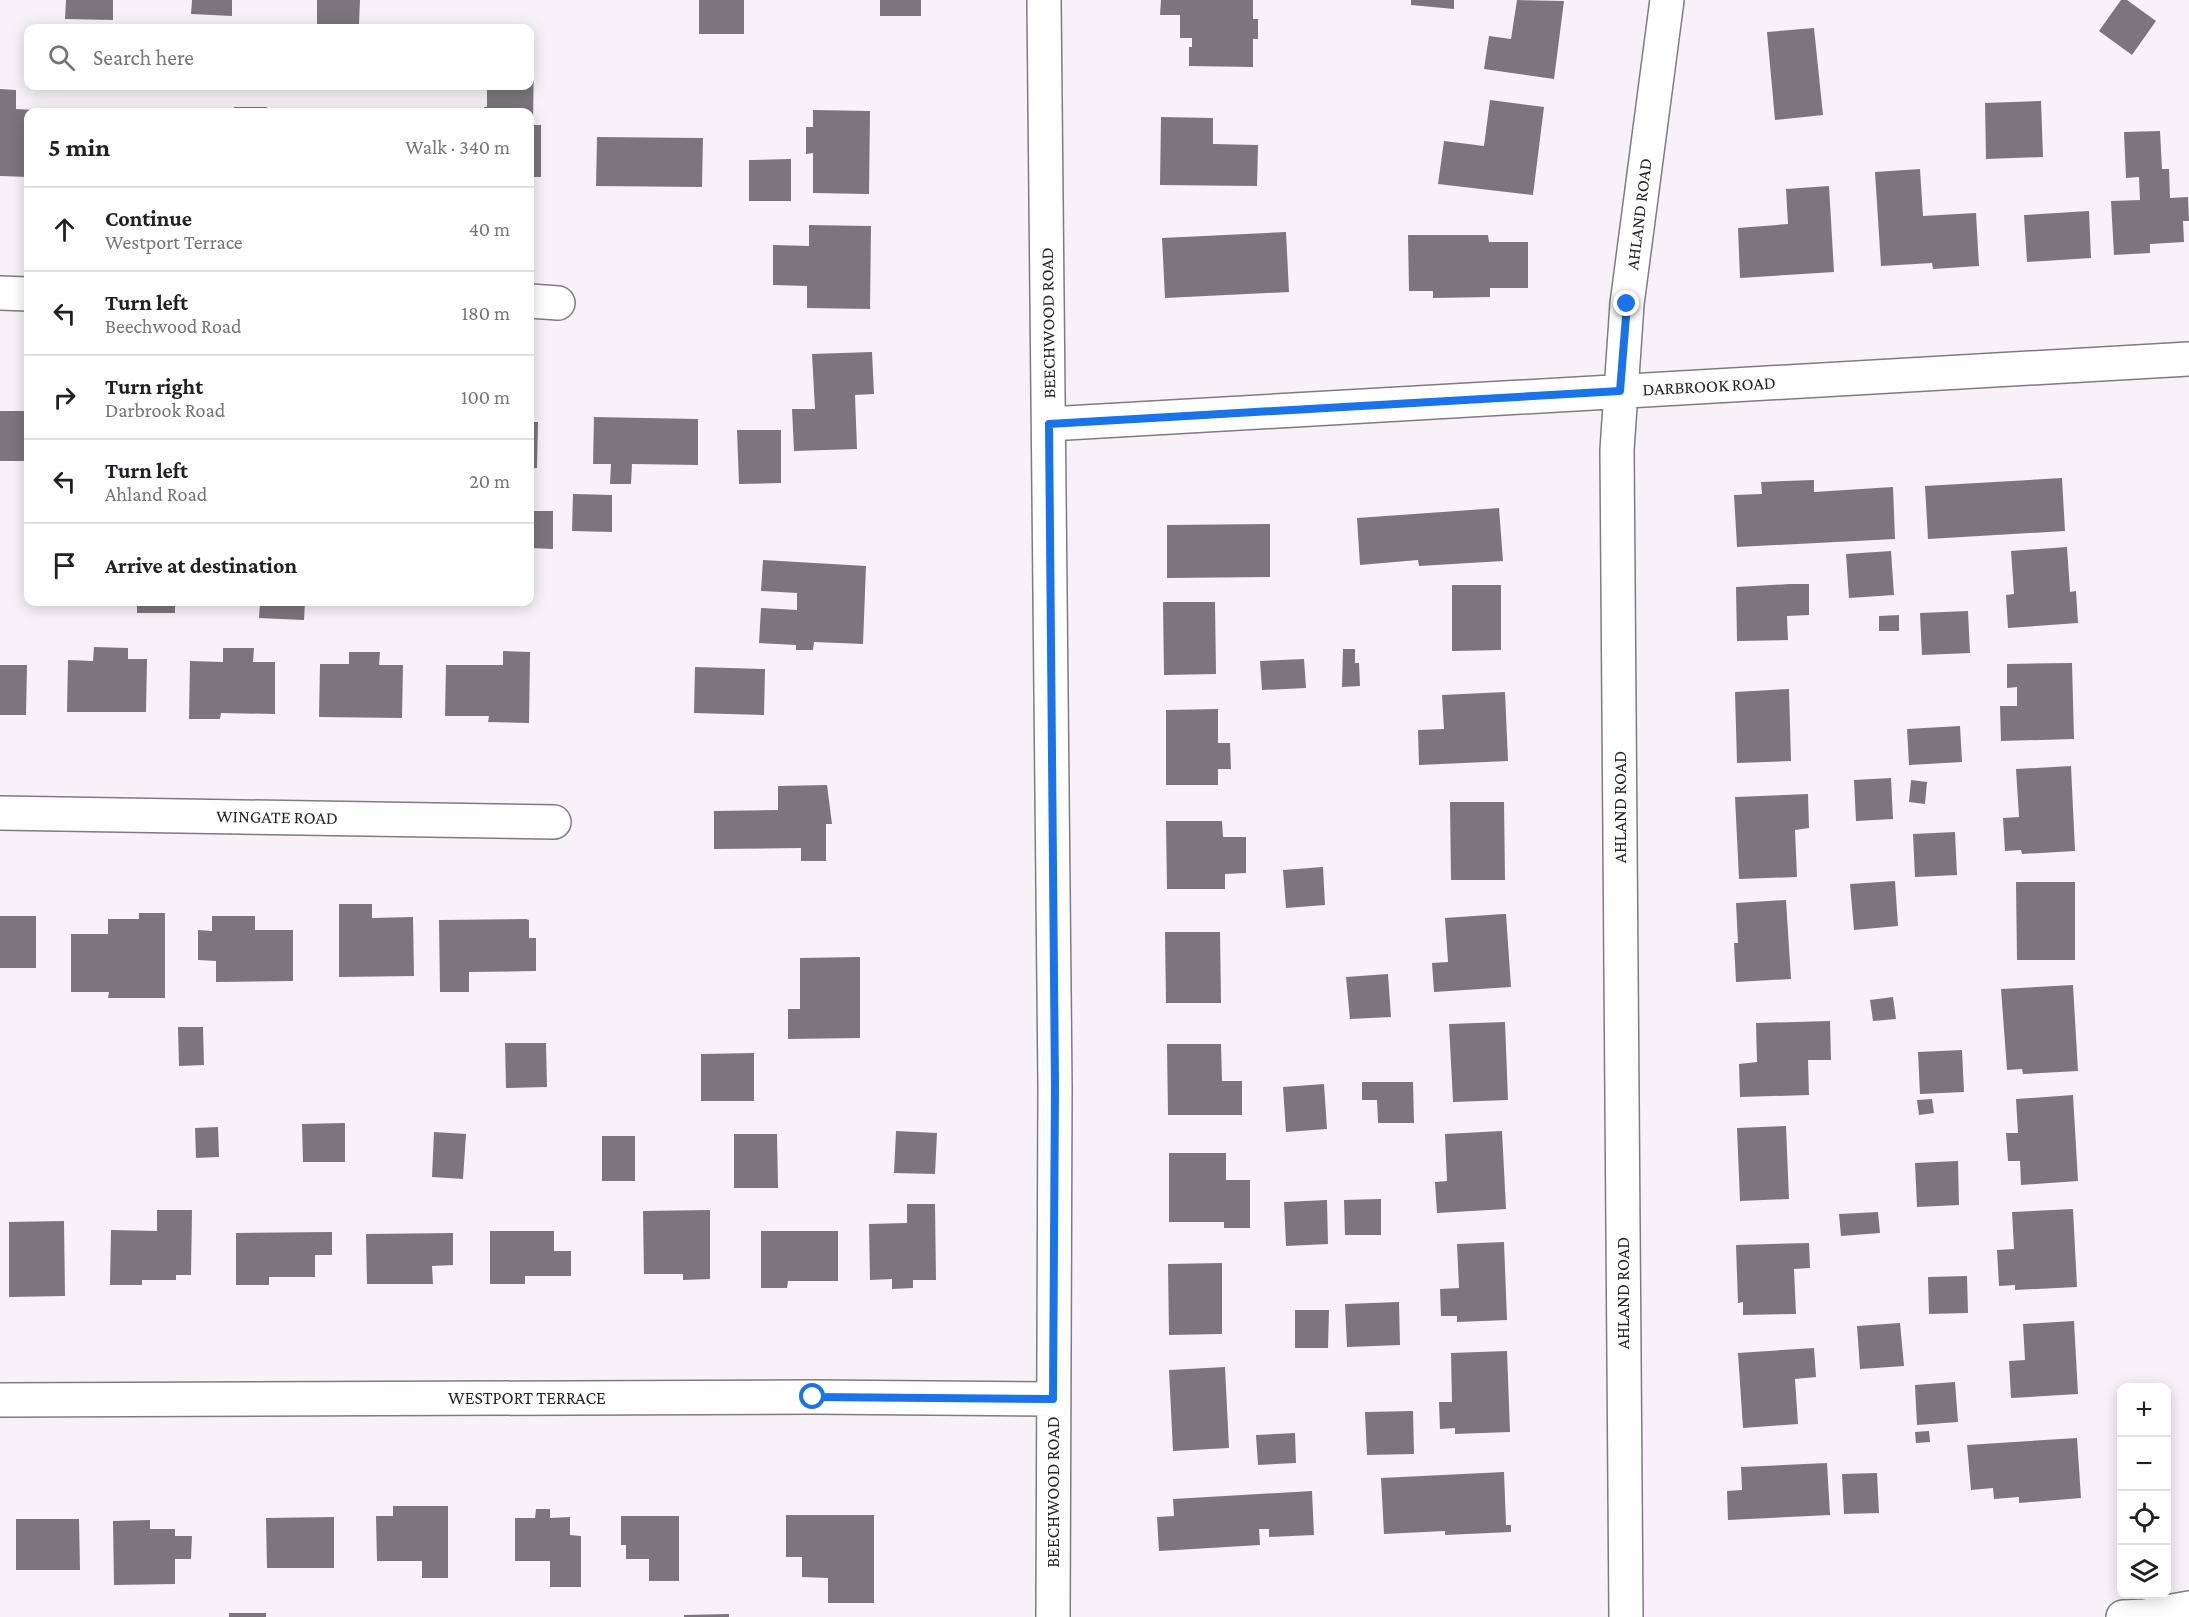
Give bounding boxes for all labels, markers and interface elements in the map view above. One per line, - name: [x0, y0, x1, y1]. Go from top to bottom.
- search box: [24, 24, 534, 90]
- icon: search: [45, 41, 78, 74]
- text: Search here: [93, 45, 194, 70]
- text: 5 min: [48, 133, 110, 162]
- text: Walk · 340 m: [405, 136, 510, 158]
- street label: AHLAND ROAD: [1622, 157, 1656, 271]
- text: Continue: [105, 206, 192, 231]
- icon: ahead: [48, 213, 81, 246]
- text: 40 m: [469, 218, 510, 240]
- text: Westport Terrace: [105, 231, 243, 253]
- street label: BEECHWOOD ROAD: [1037, 247, 1059, 399]
- text: Turn left: [105, 290, 188, 315]
- route end: [1613, 290, 1639, 316]
- icon: left: [48, 297, 81, 330]
- text: 180 m: [461, 302, 510, 324]
- text: Beechwood Road: [105, 315, 242, 337]
- street label: DARBROOK ROAD: [1642, 373, 1776, 399]
- text: Turn right: [105, 374, 203, 399]
- icon: right: [48, 381, 81, 414]
- text: 100 m: [461, 386, 510, 408]
- text: Darbrook Road: [105, 399, 225, 421]
- text: Turn left: [105, 458, 188, 483]
- icon: left: [48, 465, 81, 498]
- text: 20 m: [469, 470, 510, 492]
- text: Ahland Road: [105, 483, 207, 505]
- icon: arrive: [48, 549, 81, 582]
- text: Arrive at destination: [105, 553, 297, 578]
- street label: AHLAND ROAD: [1610, 751, 1630, 863]
- street label: WINGATE ROAD: [216, 806, 338, 828]
- street label: AHLAND ROAD: [1613, 1237, 1633, 1349]
- route start: [799, 1383, 825, 1409]
- map controls: [2117, 1383, 2171, 1599]
- button: +: [2117, 1383, 2171, 1437]
- street label: WESTPORT TERRACE: [448, 1388, 606, 1408]
- street label: BEECHWOOD ROAD: [1043, 1416, 1063, 1568]
- button: −: [2117, 1437, 2171, 1491]
- button: locate: [2117, 1491, 2171, 1545]
- button: layers: [2117, 1545, 2171, 1599]

